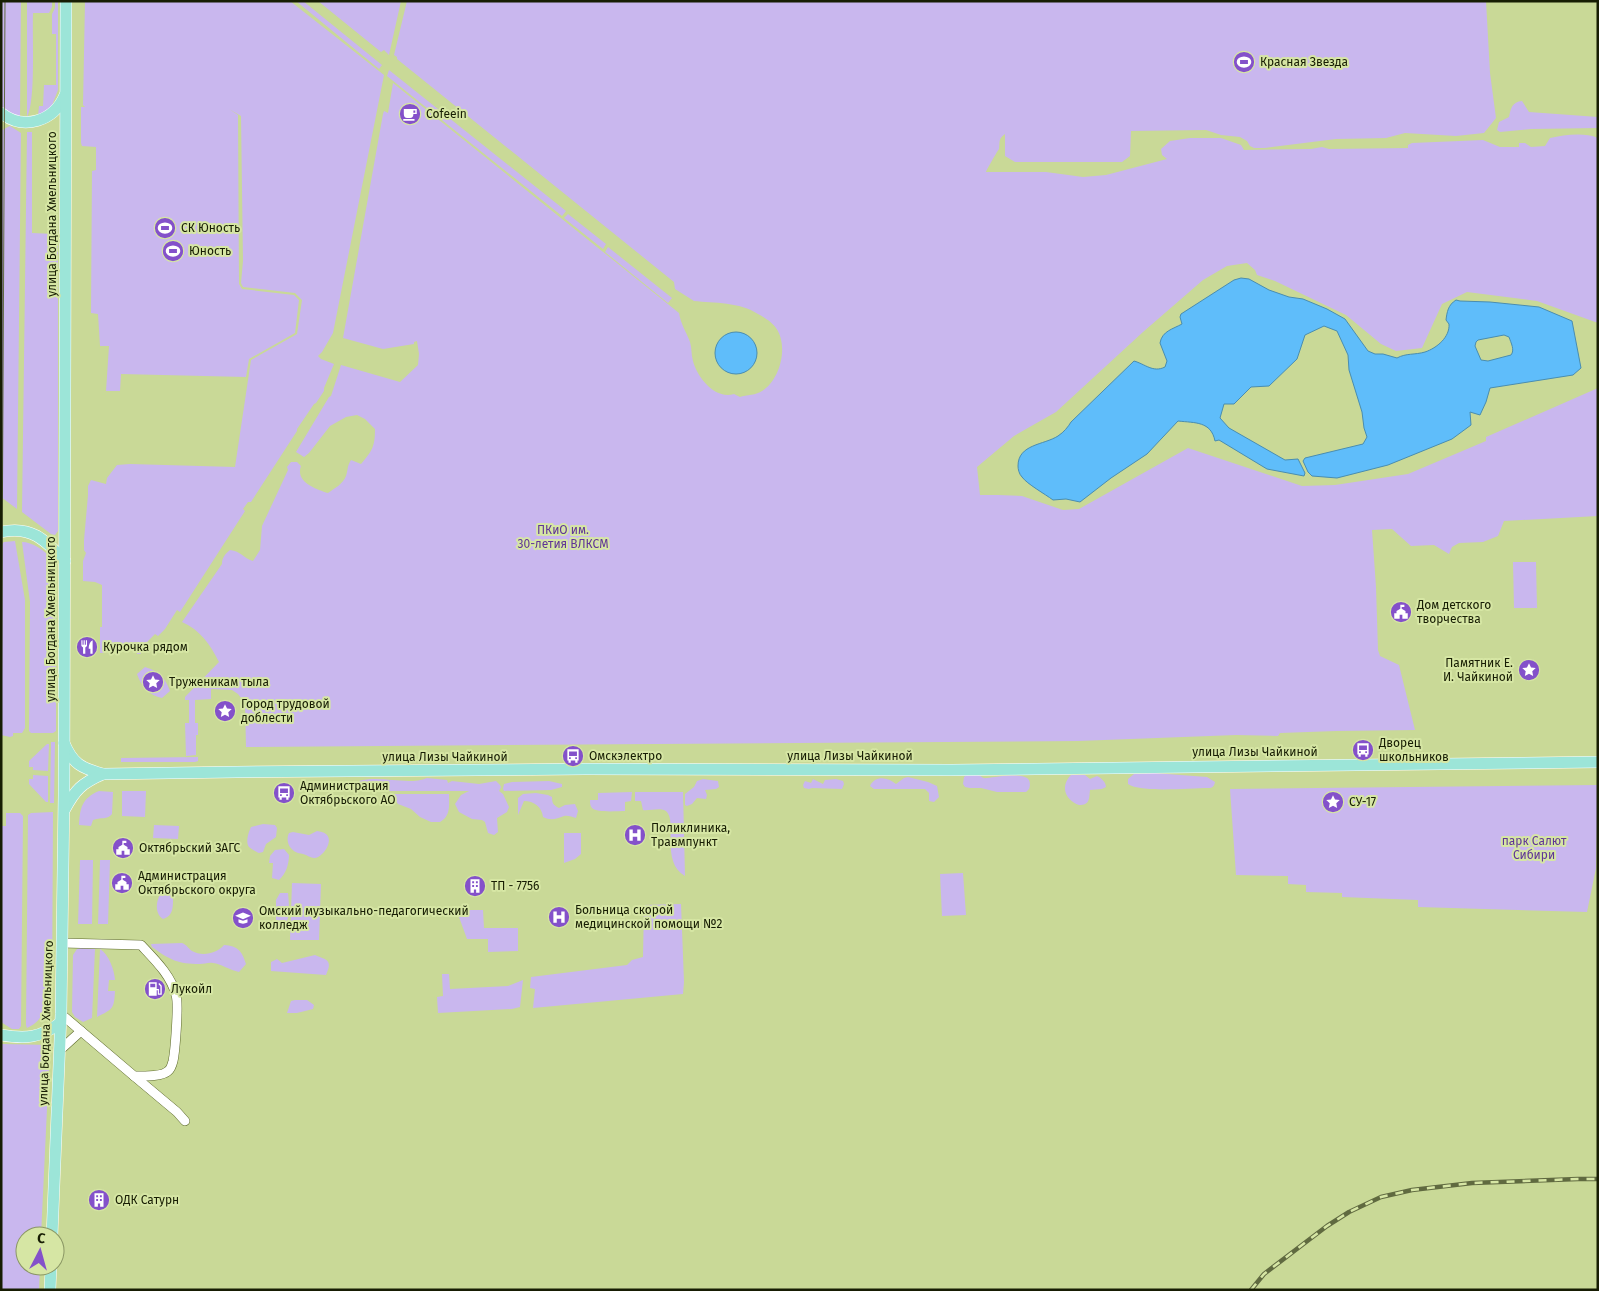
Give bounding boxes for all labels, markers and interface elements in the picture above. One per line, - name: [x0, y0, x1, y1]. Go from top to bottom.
- sports icon: Красная Звезда: [1232, 50, 1256, 74]
- place label: Красная Звезда: [1260, 55, 1348, 69]
- cafe icon: Cofeein: [398, 102, 422, 126]
- place label: Cofeein: [426, 107, 467, 121]
- street label: улица Богдана Хмельницкого: [45, 131, 59, 297]
- sports icon: СК Юность: [153, 216, 177, 240]
- place label: СК Юность: [181, 221, 240, 235]
- sports icon: Юность: [161, 239, 185, 263]
- place label: Юность: [189, 244, 231, 258]
- park label: ПКиО им. 30-летия ВЛКСМ: [518, 523, 608, 551]
- street label: улица Богдана Хмельницкого: [44, 536, 58, 702]
- place label: Дом детского творчества: [1416, 598, 1491, 626]
- public building icon: Дом детского творчества: [1389, 600, 1413, 624]
- restaurant icon: Курочка рядом: [75, 635, 99, 659]
- place label: Курочка рядом: [103, 640, 188, 654]
- place label: Памятник Е. И. Чайкиной: [1443, 656, 1513, 684]
- place icon: Памятник Е. И. Чайкиной: [1517, 658, 1541, 682]
- place icon: Труженикам тыла: [141, 670, 165, 694]
- place label: Труженикам тыла: [169, 675, 269, 689]
- place label: Город трудовой доблести: [241, 697, 330, 725]
- place icon: Город трудовой доблести: [213, 699, 237, 723]
- place label: Дворец школьников: [1378, 736, 1449, 764]
- bus stop icon: Дворец школьников: [1351, 738, 1375, 762]
- bus stop icon: Омскэлектро: [561, 744, 585, 768]
- street label: улица Лизы Чайкиной: [1192, 745, 1318, 759]
- place label: Омскэлектро: [589, 749, 662, 763]
- street label: улица Лизы Чайкиной: [787, 749, 913, 763]
- street label: улица Лизы Чайкиной: [382, 750, 508, 764]
- place label: Администрация Октябрьского АО: [300, 779, 396, 807]
- bus stop icon: Администрация Октябрьского АО: [272, 781, 296, 805]
- place icon: СУ-17: [1321, 790, 1345, 814]
- place label: СУ-17: [1349, 795, 1376, 809]
- place label: Поликлиника, Травмпункт: [651, 821, 730, 849]
- hospital icon: Поликлиника, Травмпункт: [623, 823, 647, 847]
- park label: парк Салют Сибири: [1502, 834, 1567, 862]
- public building icon: Октябрьский ЗАГС: [111, 836, 135, 860]
- place label: Октябрьский ЗАГС: [139, 841, 241, 855]
- place label: Администрация Октябрьского округа: [138, 869, 256, 897]
- public building icon: Администрация Октябрьского округа: [110, 871, 134, 895]
- building icon: ТП - 7756: [463, 874, 487, 898]
- place label: ТП - 7756: [491, 879, 539, 893]
- place label: Больница скорой медицинской помощи №2: [575, 903, 722, 931]
- place label: Омский музыкально-педагогический колледж: [259, 904, 469, 932]
- hospital icon: Больница скорой медицинской помощи №2: [547, 905, 571, 929]
- school or university icon: Омский музыкально-педагогический колледж: [231, 906, 255, 930]
- street label: улица Богдана Хмельницкого: [36, 940, 56, 1106]
- fuel station icon: Лукойл: [143, 977, 167, 1001]
- place label: Лукойл: [171, 982, 212, 996]
- building icon: ОДК Сатурн: [87, 1188, 111, 1212]
- place label: ОДК Сатурн: [115, 1193, 179, 1207]
- north arrow: [15, 1226, 65, 1276]
- text: С: [36, 1230, 46, 1247]

